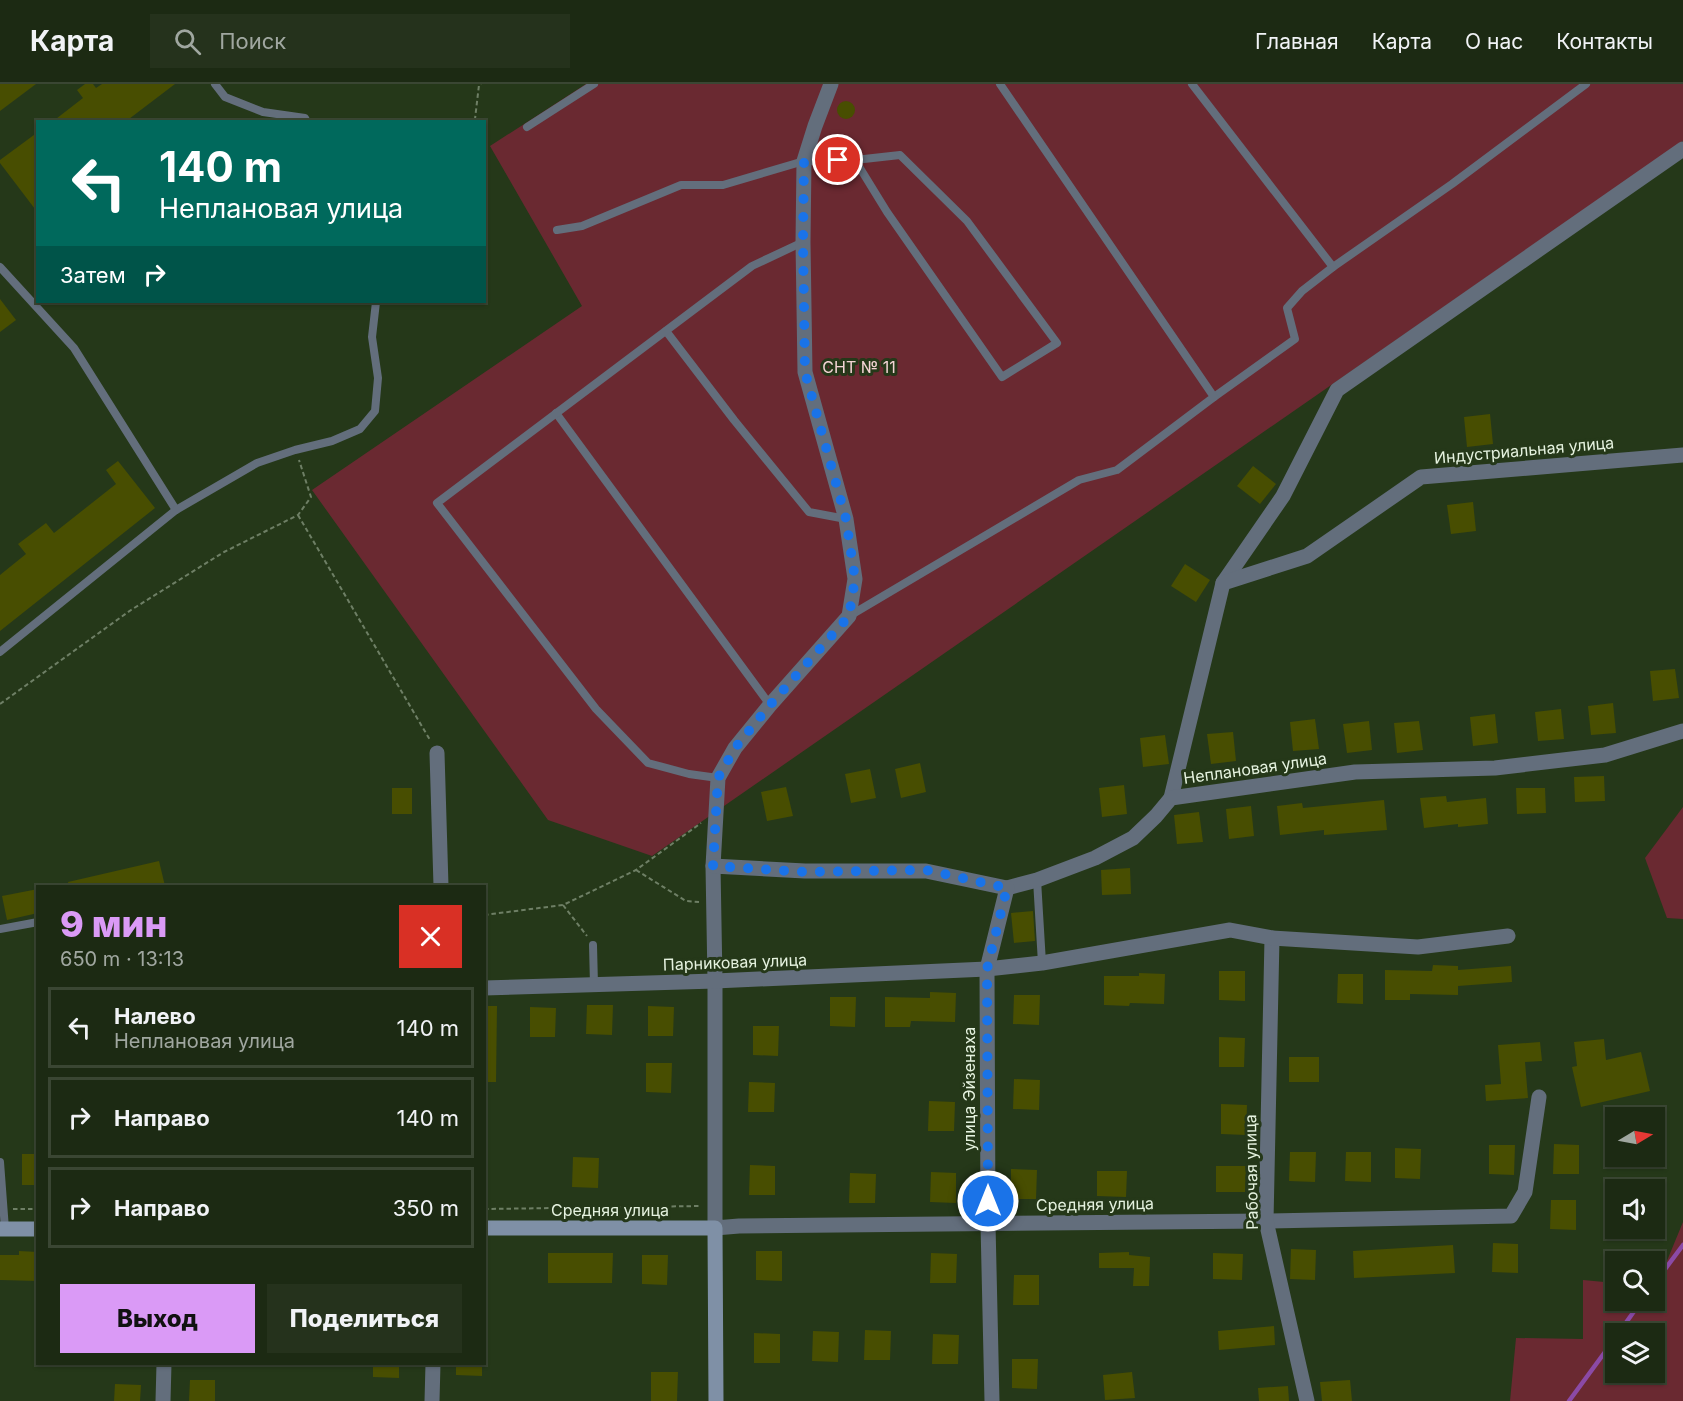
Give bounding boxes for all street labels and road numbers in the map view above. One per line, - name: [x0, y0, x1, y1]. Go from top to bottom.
- street label: Индустриальная улица: [1433, 432, 1615, 468]
- street label: Неплановая улица: [1182, 748, 1328, 788]
- street label: Парниковая улица: [663, 949, 807, 975]
- street label: улица Эйзенаха: [959, 1027, 979, 1151]
- street label: Рабочая улица: [1240, 1114, 1262, 1230]
- street label: Средняя улица: [1036, 1193, 1154, 1215]
- street label: Средняя улица: [551, 1200, 669, 1220]

